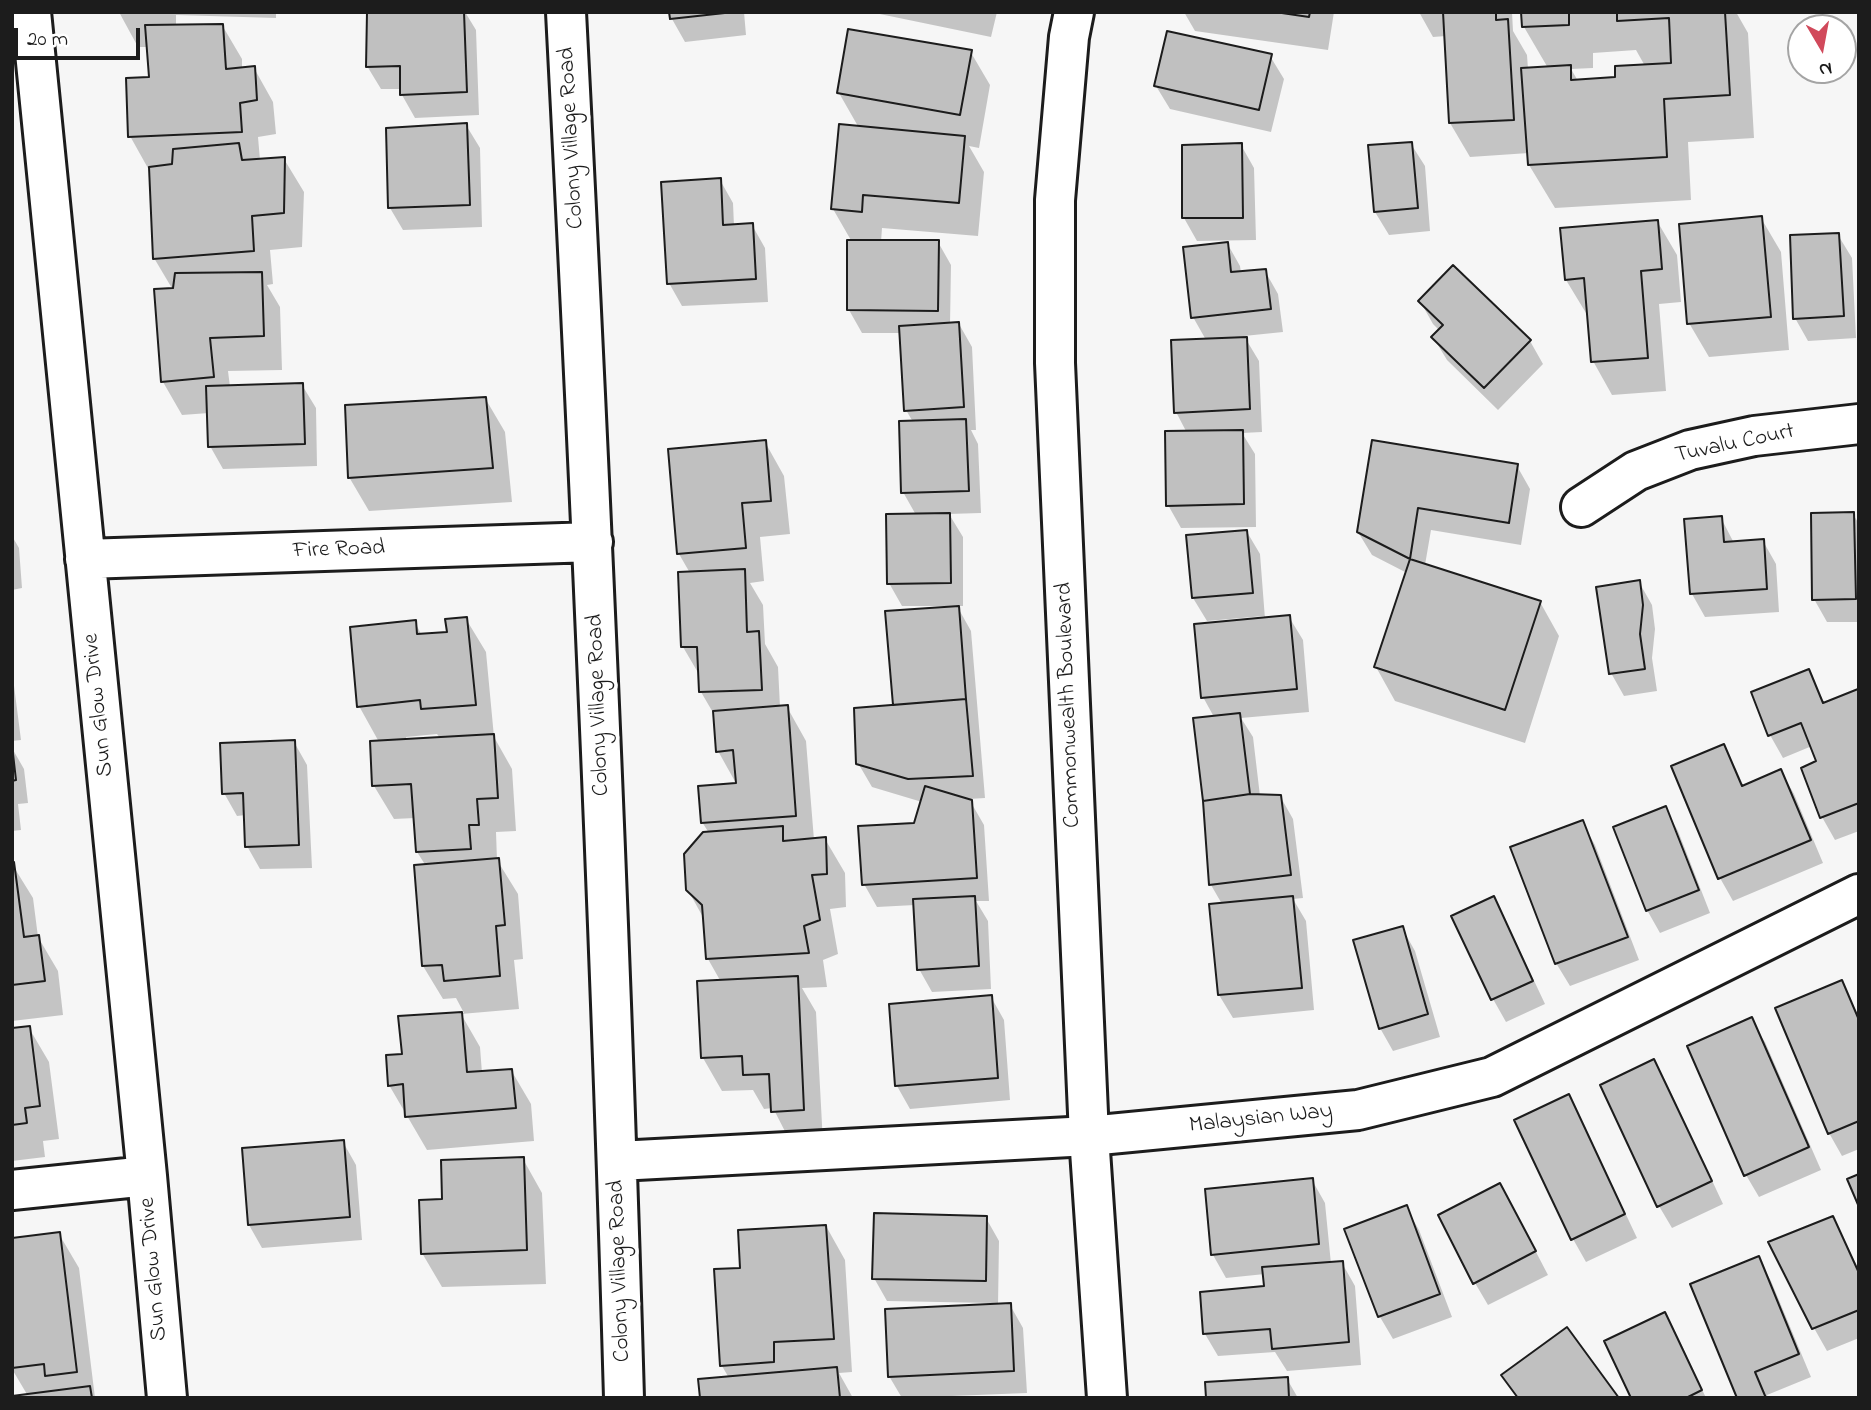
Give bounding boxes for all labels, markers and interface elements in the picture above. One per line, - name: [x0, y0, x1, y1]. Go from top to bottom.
- scale bar: [18, 14, 144, 58]
- north arrow: [1787, 14, 1857, 84]
- text: 20 m: [27, 25, 68, 55]
- street label: Colony Village Road: [554, 46, 592, 230]
- text: N: [1817, 54, 1834, 83]
- street label: Tuvalu Court: [1673, 419, 1797, 471]
- street label: Fire Road: [292, 536, 386, 566]
- street label: Commonwealth Boulevard: [1052, 582, 1088, 828]
- street label: Colony Village Road: [583, 613, 617, 797]
- street label: Sun Glow Drive: [79, 632, 121, 778]
- street label: Malaysian Way: [1188, 1099, 1334, 1141]
- street label: Colony Village Road: [604, 1179, 638, 1363]
- street label: Sun Glow Drive: [135, 1196, 175, 1342]

